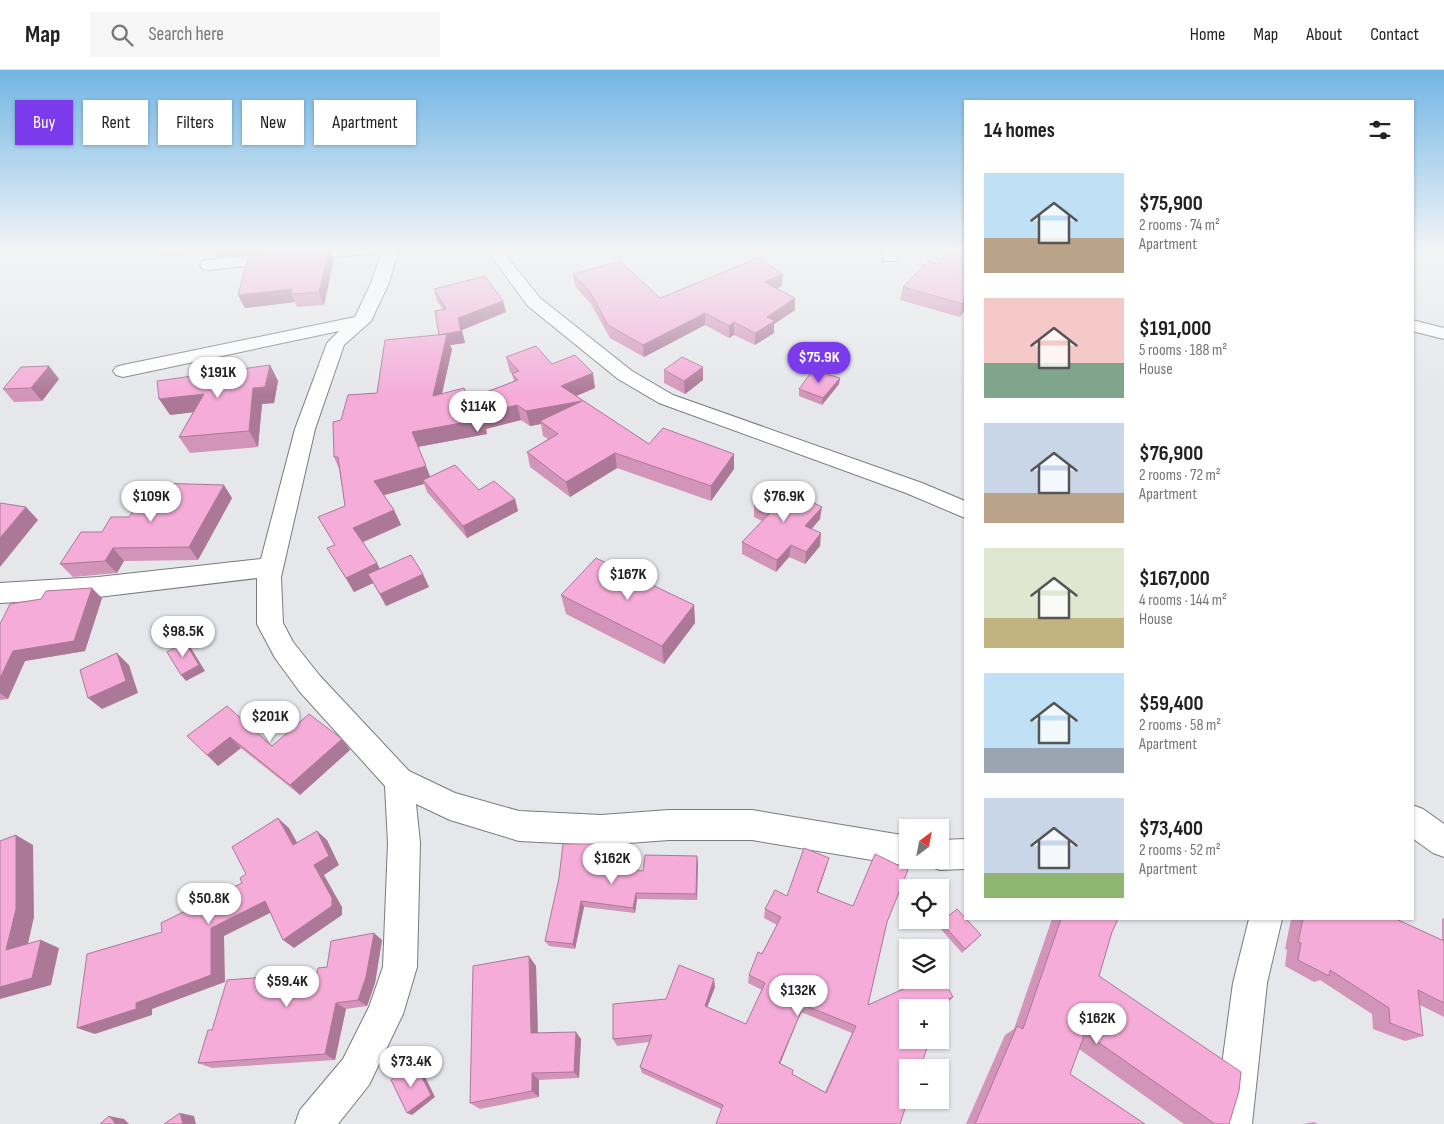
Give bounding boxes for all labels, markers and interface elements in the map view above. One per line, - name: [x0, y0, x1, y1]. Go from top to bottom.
- search box: [90, 12, 440, 57]
- text: Map: [25, 20, 60, 49]
- icon: search: [108, 21, 136, 49]
- text: Search here: [148, 23, 224, 46]
- text: Home: [1190, 24, 1225, 45]
- text: Map: [1253, 24, 1278, 45]
- text: About: [1306, 24, 1342, 45]
- text: Contact: [1370, 24, 1419, 45]
- chip: Buy: [15, 100, 73, 145]
- chip: Rent: [83, 100, 148, 145]
- chip: Filters: [158, 100, 232, 145]
- chip: New: [242, 100, 304, 145]
- chip: Apartment: [314, 100, 416, 145]
- icon: filters: [1366, 116, 1394, 144]
- text: 14 homes: [984, 118, 1055, 143]
- text: $75,900: [1139, 191, 1203, 216]
- icon: home: [1024, 193, 1084, 253]
- text: 2 rooms · 74 m²: [1139, 216, 1220, 235]
- text: Apartment: [1139, 235, 1197, 254]
- text: $191,000: [1139, 316, 1211, 341]
- icon: home: [1024, 318, 1084, 378]
- text: 5 rooms · 188 m²: [1139, 341, 1227, 360]
- pin: $75.9K: [778, 342, 860, 384]
- text: $75.9K: [798, 348, 840, 367]
- pin: $191K: [183, 356, 253, 399]
- text: House: [1139, 360, 1173, 379]
- text: $191K: [200, 363, 236, 382]
- pin: $114K: [443, 390, 513, 433]
- text: $114K: [460, 397, 496, 416]
- text: $76,900: [1139, 441, 1203, 466]
- icon: home: [1024, 443, 1084, 503]
- text: 2 rooms · 72 m²: [1139, 466, 1221, 485]
- pin: $109K: [116, 480, 186, 523]
- pin: $76.9K: [743, 480, 825, 523]
- text: Apartment: [1139, 485, 1197, 504]
- text: $109K: [132, 487, 170, 506]
- text: $76.9K: [763, 487, 805, 506]
- pin: $167K: [593, 558, 663, 601]
- text: $167K: [610, 565, 646, 584]
- text: $167,000: [1139, 566, 1210, 591]
- icon: home: [1024, 568, 1084, 628]
- text: 4 rooms · 144 m²: [1139, 591, 1227, 610]
- text: House: [1139, 610, 1173, 629]
- pin: $98.5K: [142, 616, 224, 658]
- text: $98.5K: [162, 622, 204, 641]
- text: $59,400: [1139, 691, 1203, 716]
- icon: home: [1024, 693, 1084, 753]
- pin: $201K: [235, 700, 305, 743]
- text: $201K: [251, 707, 289, 726]
- text: 2 rooms · 58 m²: [1139, 716, 1221, 735]
- text: Apartment: [1139, 735, 1197, 754]
- text: $73,400: [1139, 816, 1203, 841]
- icon: home: [1024, 818, 1084, 878]
- north arrow: [899, 819, 949, 869]
- map controls: [899, 819, 949, 1109]
- text: 2 rooms · 52 m²: [1139, 841, 1221, 860]
- pin: $162K: [577, 842, 647, 885]
- text: $162K: [594, 849, 630, 868]
- text: Apartment: [1139, 860, 1197, 879]
- button: locate: [899, 879, 949, 929]
- pin: $50.8K: [168, 882, 250, 925]
- text: $50.8K: [188, 889, 230, 908]
- button: layers: [899, 939, 949, 989]
- pin: $59.4K: [246, 966, 328, 1008]
- text: $59.4K: [266, 972, 308, 991]
- pin: $132K: [763, 974, 833, 1017]
- text: $132K: [780, 981, 816, 1000]
- button: +: [899, 999, 949, 1049]
- pin: $162K: [1062, 1002, 1132, 1045]
- text: $162K: [1079, 1009, 1115, 1028]
- pin: $73.4K: [370, 1046, 452, 1088]
- text: $73.4K: [390, 1052, 432, 1071]
- button: −: [899, 1059, 949, 1109]

